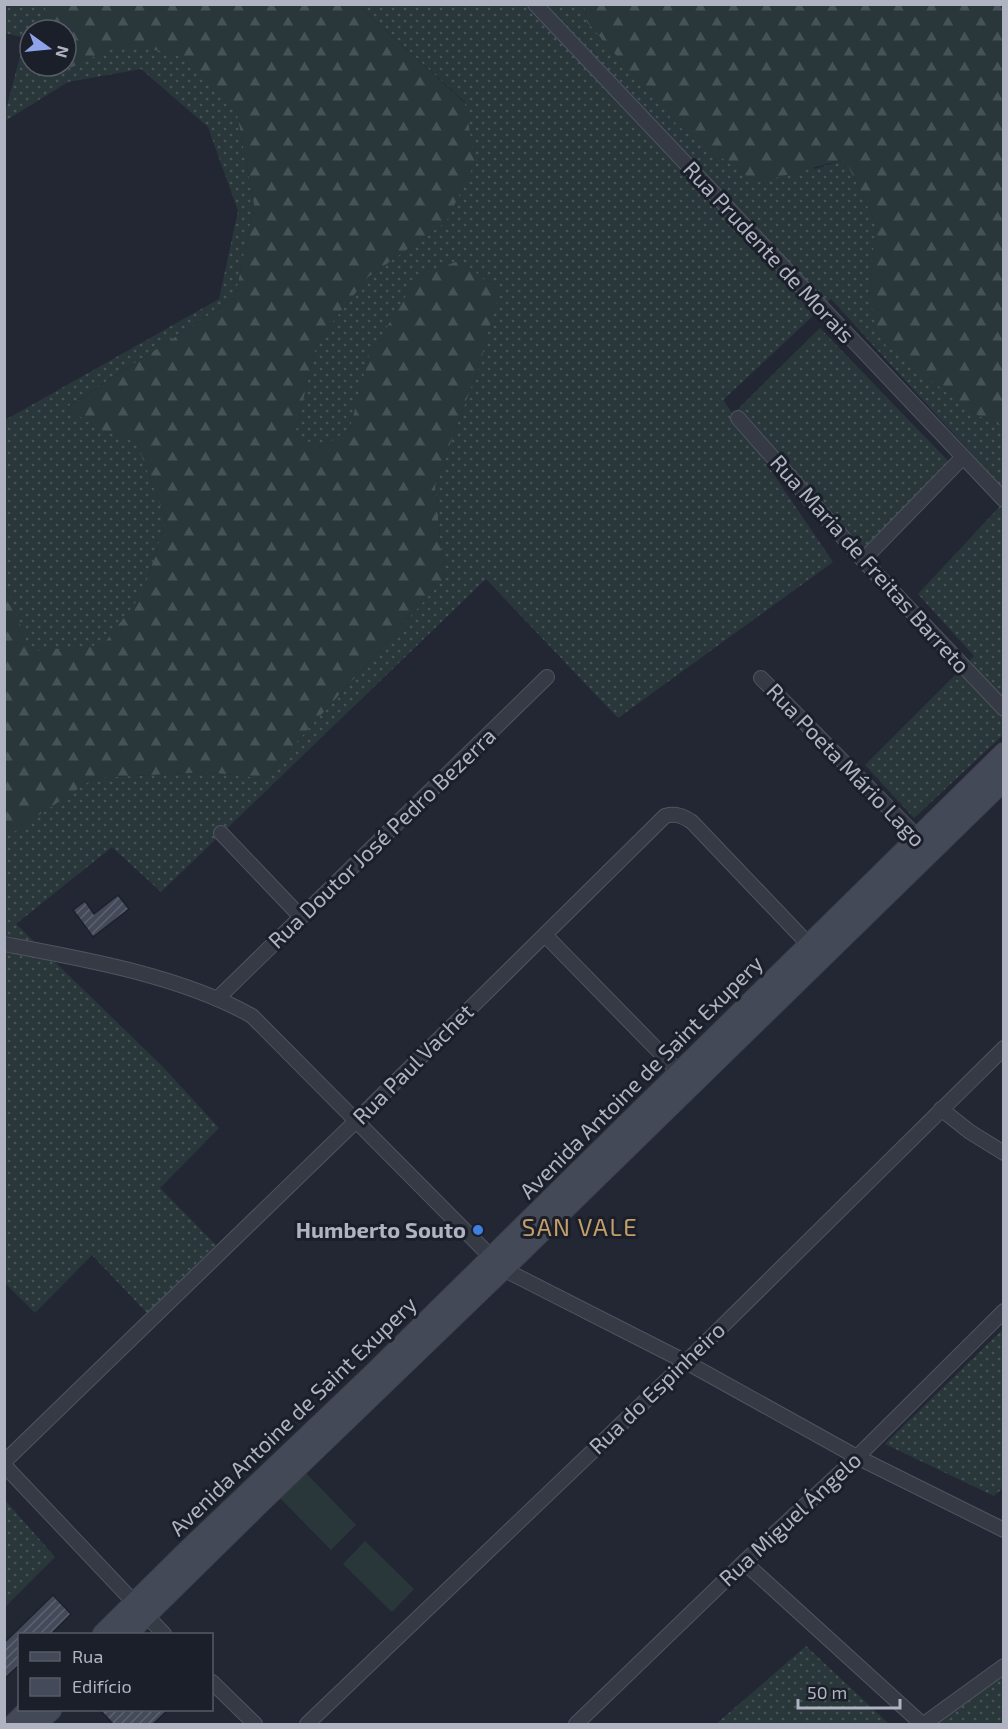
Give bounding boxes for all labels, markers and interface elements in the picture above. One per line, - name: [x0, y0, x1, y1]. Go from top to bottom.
- north arrow: [18, 18, 78, 78]
- text: N: [52, 44, 74, 60]
- street label: Rua Prudente de Morais: [679, 155, 861, 347]
- street label: Rua Maria de Freitas Barreto: [766, 449, 976, 678]
- street label: Rua Poeta Mário Lago: [762, 677, 931, 851]
- street label: Rua Doutor José Pedro Bezerra: [262, 722, 500, 953]
- street label: Avenida Antoine de Saint Exupery: [513, 949, 767, 1203]
- street label: Rua Paul Vachet: [347, 998, 478, 1129]
- district label: SAN VALE: [522, 1212, 638, 1241]
- place label: Humberto Souto: [296, 1216, 466, 1242]
- marker: Humberto Souto: [471, 1223, 485, 1237]
- street label: Avenida Antoine de Saint Exupery: [164, 1290, 421, 1540]
- street label: Rua do Espinheiro: [583, 1316, 730, 1459]
- street label: Rua Miguel Ángelo: [713, 1446, 866, 1591]
- legend: [18, 1633, 213, 1711]
- text: Rua: [72, 1645, 103, 1667]
- scale bar: [798, 1672, 900, 1710]
- text: Edifício: [72, 1675, 132, 1697]
- text: 50 m: [807, 1681, 847, 1703]

